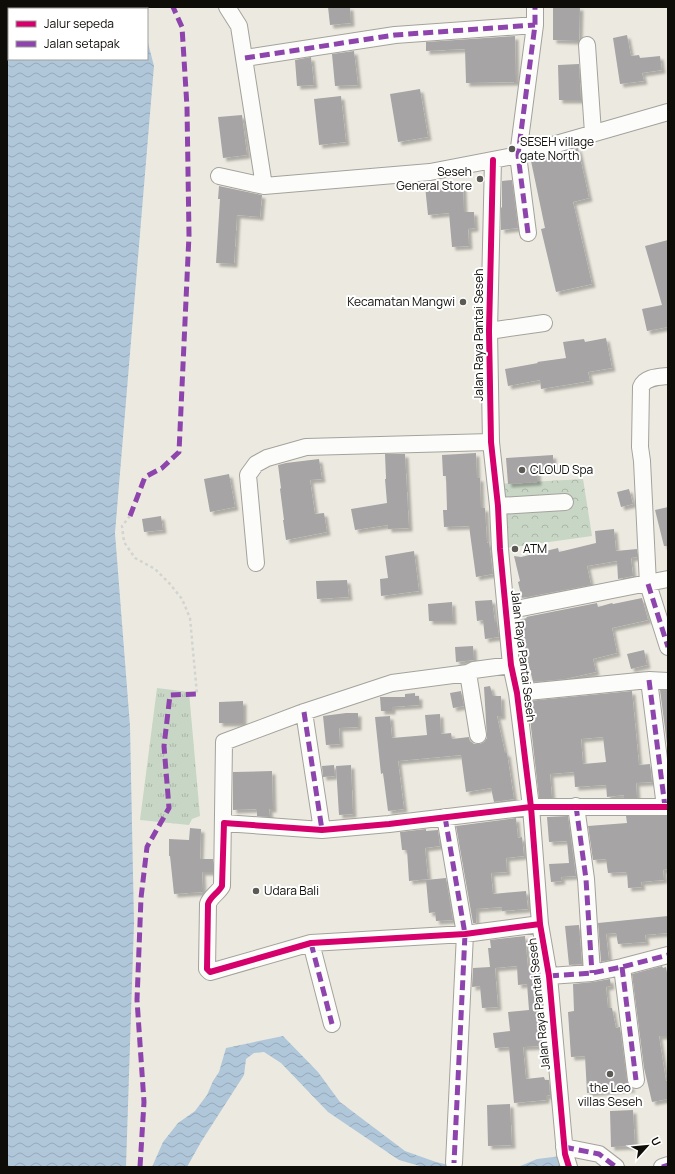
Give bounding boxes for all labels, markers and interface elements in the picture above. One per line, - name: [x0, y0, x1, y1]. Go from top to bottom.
- legend: [8, 8, 148, 60]
- text: Jalur sepeda: [44, 15, 114, 32]
- text: Jalan setapak: [44, 35, 121, 52]
- place label: SESEH village gate North: [520, 133, 594, 164]
- marker: SESEH village gate North: [507, 144, 517, 154]
- place label: Seseh General Store: [396, 163, 472, 194]
- marker: Seseh General Store: [475, 174, 485, 184]
- street label: Jalan Raya Pantai Seseh: [470, 269, 487, 401]
- place label: Kecamatan Mangwi: [347, 293, 455, 310]
- marker: Kecamatan Mangwi: [458, 297, 468, 307]
- place label: CLOUD Spa: [530, 461, 593, 478]
- marker: CLOUD Spa: [517, 465, 527, 475]
- place label: ATM: [523, 540, 547, 557]
- marker: ATM: [510, 544, 520, 554]
- street label: Jalan Raya Pantai Seseh: [507, 589, 540, 723]
- place label: Udara Bali: [264, 882, 319, 899]
- marker: Udara Bali: [251, 886, 261, 896]
- street label: Jalan Raya Pantai Seseh: [523, 937, 554, 1071]
- marker: the Leo villas Seseh: [605, 1069, 615, 1079]
- place label: the Leo villas Seseh: [578, 1079, 642, 1110]
- north arrow: [627, 1126, 667, 1166]
- text: U: [648, 1134, 665, 1148]

